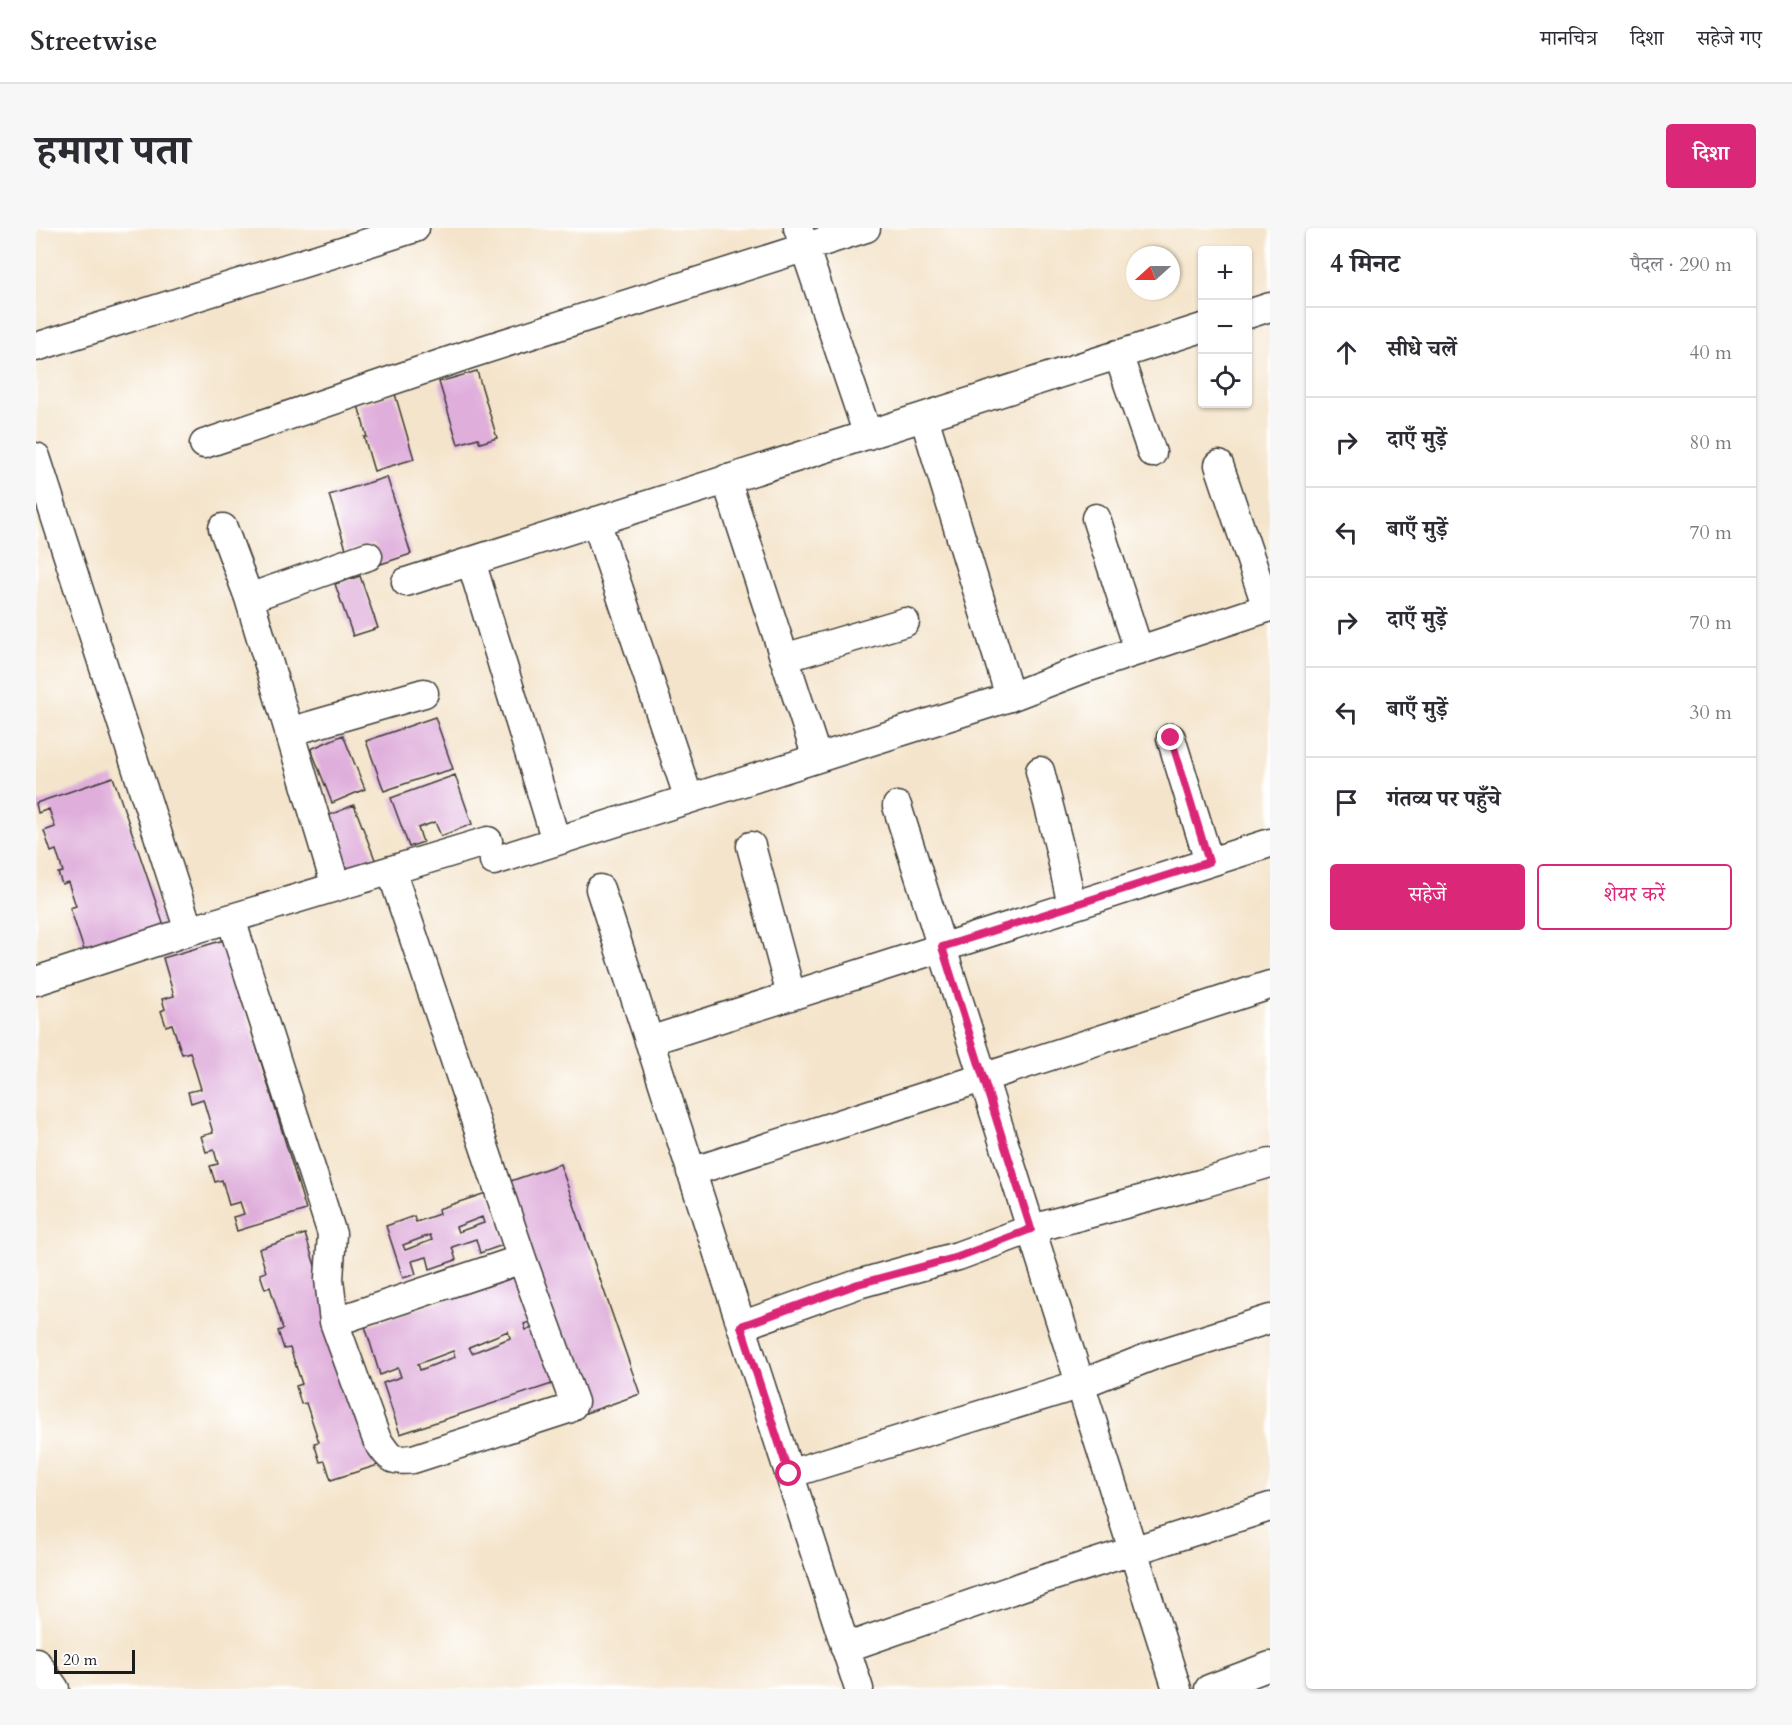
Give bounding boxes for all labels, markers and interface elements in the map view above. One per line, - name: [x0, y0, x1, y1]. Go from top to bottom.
- text: Streetwise: [30, 22, 158, 60]
- text: मानचित्र: [1540, 24, 1597, 53]
- text: दिशा: [1630, 24, 1664, 53]
- text: सहेजे गए: [1697, 24, 1762, 53]
- text: हमारा पता: [36, 122, 190, 179]
- button: दिशा: [1666, 124, 1756, 188]
- north arrow: [1126, 246, 1180, 300]
- map controls: [1198, 246, 1252, 408]
- button: +: [1198, 246, 1252, 300]
- text: 4 मिनट: [1330, 246, 1400, 281]
- text: पैदल · 290 m: [1630, 251, 1732, 278]
- button: −: [1198, 300, 1252, 354]
- text: सीधे चलें: [1387, 334, 1457, 364]
- icon: ahead: [1330, 336, 1363, 369]
- text: 40 m: [1689, 339, 1732, 366]
- button: locate: [1198, 354, 1252, 408]
- text: दाएँ मुड़ें: [1387, 424, 1447, 454]
- icon: right: [1330, 426, 1363, 459]
- text: 80 m: [1689, 429, 1732, 456]
- text: बाएँ मुड़ें: [1387, 514, 1447, 544]
- icon: left: [1330, 516, 1363, 549]
- text: 70 m: [1689, 519, 1732, 546]
- text: दाएँ मुड़ें: [1387, 604, 1447, 634]
- icon: right: [1330, 606, 1363, 639]
- text: 70 m: [1689, 609, 1732, 636]
- text: बाएँ मुड़ें: [1387, 694, 1447, 724]
- icon: left: [1330, 696, 1363, 729]
- text: 30 m: [1689, 699, 1732, 726]
- route end: [1157, 724, 1183, 750]
- text: गंतव्य पर पहुँचे: [1387, 784, 1501, 814]
- icon: arrive: [1330, 786, 1363, 819]
- button: सहेजें: [1330, 864, 1525, 930]
- button: शेयर करें: [1537, 864, 1732, 930]
- route start: [775, 1460, 801, 1486]
- scale bar: [54, 1647, 135, 1674]
- text: 20 m: [63, 1649, 97, 1671]

